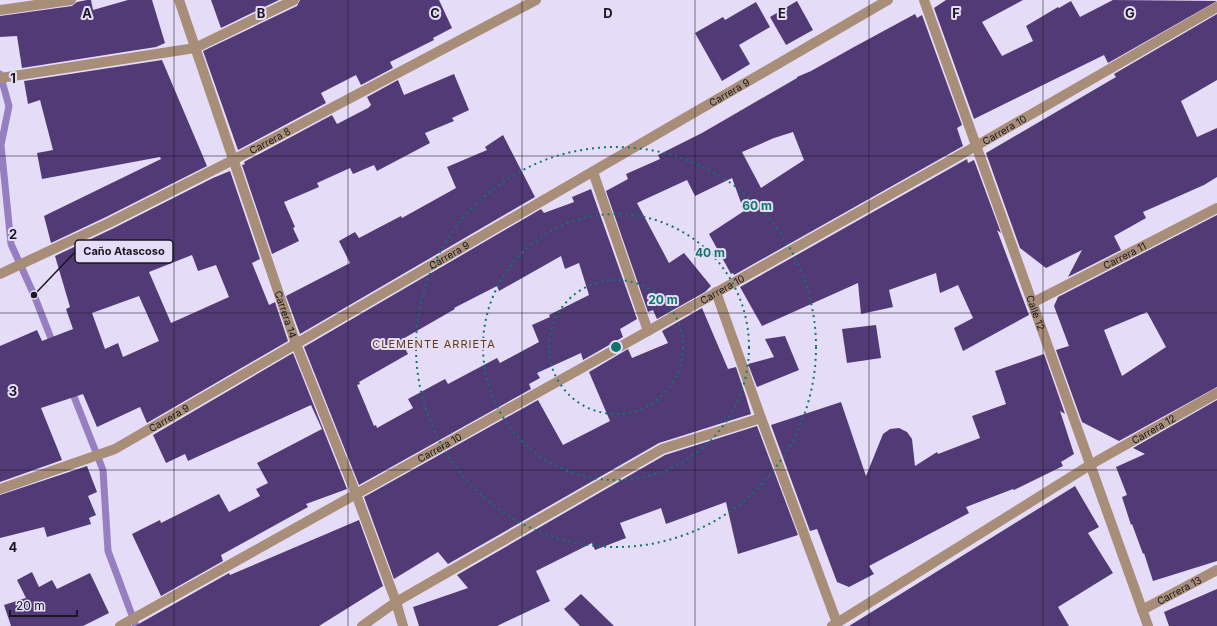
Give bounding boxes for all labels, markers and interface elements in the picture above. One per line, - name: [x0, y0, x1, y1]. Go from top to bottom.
- text: A: [82, 5, 92, 21]
- text: B: [257, 5, 266, 21]
- text: C: [430, 5, 440, 21]
- text: D: [603, 5, 613, 21]
- text: E: [778, 5, 786, 21]
- text: F: [952, 5, 960, 21]
- text: G: [1125, 5, 1135, 21]
- text: 1: [10, 70, 16, 86]
- street label: Carrera 9: [707, 76, 752, 109]
- street label: Carrera 10: [980, 112, 1028, 147]
- street label: Carrera 8: [247, 125, 292, 156]
- text: 60 m: [742, 198, 772, 213]
- text: 2: [9, 226, 17, 242]
- street label: Carrera 9: [427, 239, 471, 271]
- street label: Carrera 11: [1101, 239, 1148, 271]
- callout: Caño Atascoso: [75, 240, 173, 263]
- text: Caño Atascoso: [83, 244, 165, 258]
- text: 40 m: [695, 245, 725, 260]
- street label: Carrera 10: [698, 272, 746, 306]
- street label: Carrera 14: [272, 289, 299, 339]
- text: 20 m: [648, 292, 678, 307]
- street label: Calle 12: [1024, 293, 1048, 332]
- district label: CLEMENTE ARRIETA: [372, 337, 496, 351]
- centre of rings: [609, 340, 623, 354]
- text: 3: [9, 383, 17, 399]
- street label: Carrera 9: [146, 401, 191, 434]
- street label: Carrera 12: [1129, 412, 1178, 446]
- street label: Carrera 10: [415, 430, 464, 465]
- text: 4: [9, 539, 18, 555]
- street label: Carrera 13: [1155, 573, 1203, 607]
- scale bar: [10, 592, 77, 618]
- text: 20 m: [16, 598, 45, 613]

